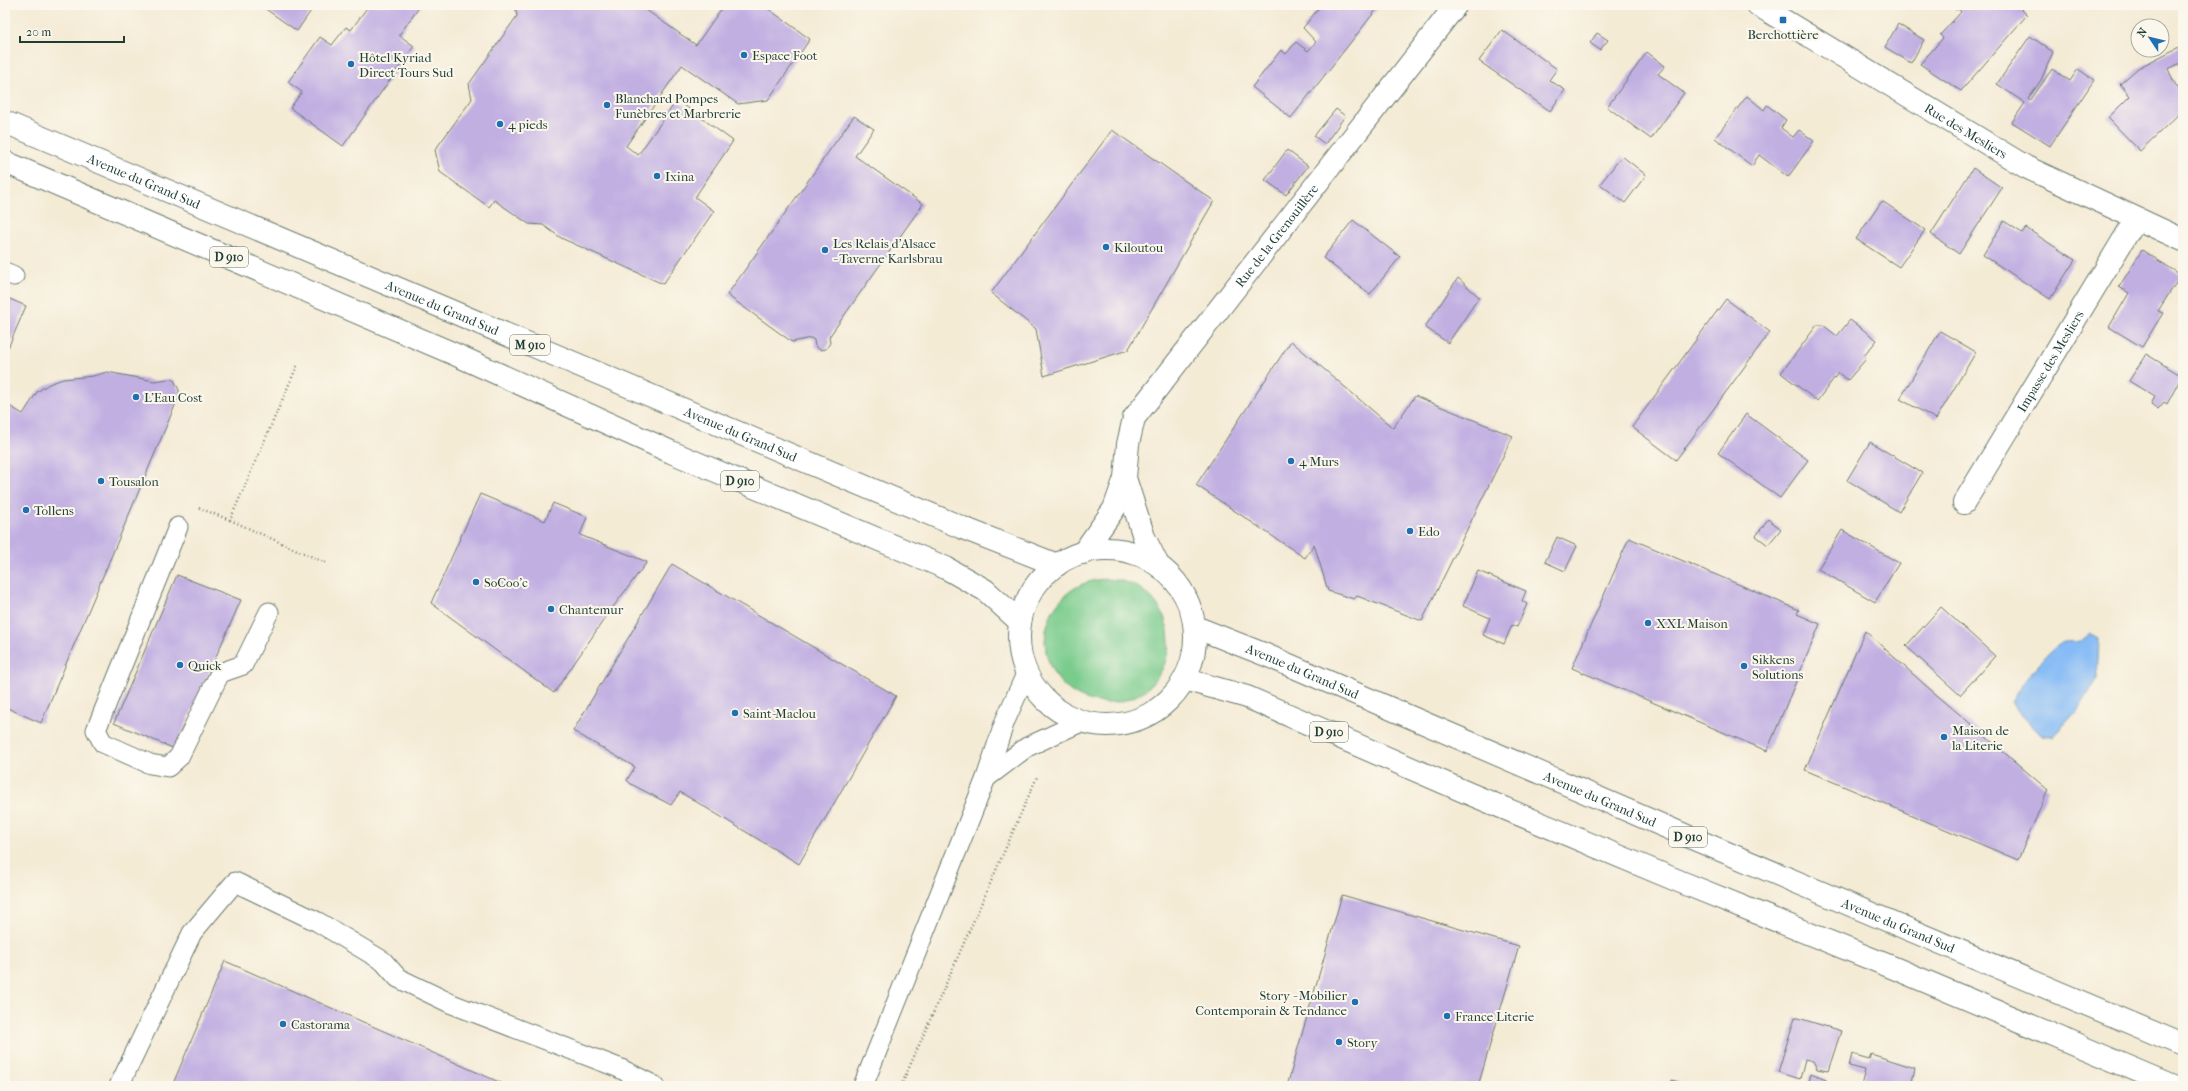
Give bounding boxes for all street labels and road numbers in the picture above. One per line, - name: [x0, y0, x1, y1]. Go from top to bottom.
- street label: Rue des Mesliers: [1922, 100, 2010, 162]
- street label: Avenue du Grand Sud: [84, 150, 204, 212]
- street label: Rue de la Grenouillère: [1232, 181, 1321, 290]
- road number: D 910: [210, 247, 248, 267]
- street label: Avenue du Grand Sud: [383, 276, 502, 338]
- street label: Impasse des Mesliers: [2014, 307, 2087, 415]
- road number: M 910: [510, 335, 550, 355]
- street label: Avenue du Grand Sud: [681, 403, 800, 465]
- road number: D 910: [721, 471, 759, 491]
- street label: Avenue du Grand Sud: [1243, 640, 1362, 702]
- road number: D 910: [1310, 722, 1348, 742]
- street label: Avenue du Grand Sud: [1541, 767, 1660, 830]
- road number: D 910: [1669, 827, 1707, 847]
- street label: Avenue du Grand Sud: [1839, 894, 1958, 956]

